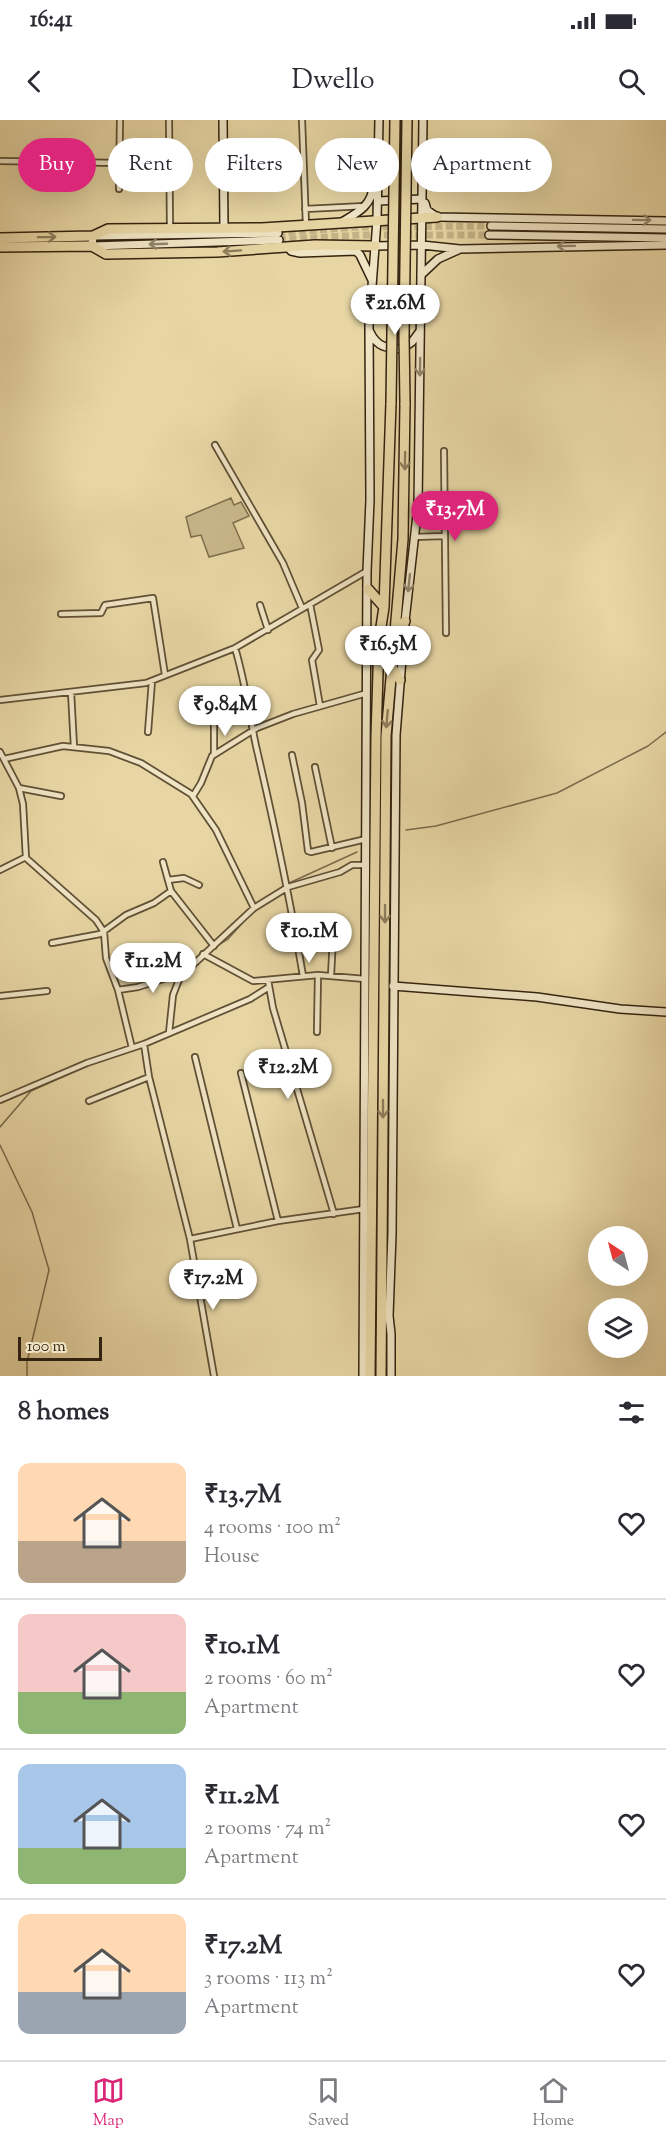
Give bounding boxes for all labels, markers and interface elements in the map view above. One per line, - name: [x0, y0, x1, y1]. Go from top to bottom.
- text: 16:41: [30, 5, 72, 37]
- text: Dwello: [292, 62, 374, 101]
- icon: back: [18, 65, 51, 98]
- icon: search: [615, 65, 648, 98]
- chip: Buy: [18, 138, 96, 192]
- chip: Rent: [108, 138, 193, 192]
- chip: Filters: [205, 138, 303, 192]
- chip: New: [315, 138, 399, 192]
- chip: Apartment: [411, 138, 552, 192]
- one-way arrow: [632, 215, 652, 226]
- one-way arrow: [36, 231, 56, 243]
- one-way arrow: [149, 238, 169, 250]
- one-way arrow: [556, 241, 576, 252]
- one-way arrow: [223, 246, 242, 257]
- pin: ₹21.6M: [346, 285, 444, 336]
- text: ₹21.6M: [365, 290, 425, 319]
- one-way arrow: [414, 357, 426, 377]
- one-way arrow: [399, 451, 410, 471]
- pin: ₹13.7M: [406, 491, 504, 542]
- text: ₹13.7M: [425, 496, 485, 525]
- one-way arrow: [404, 573, 415, 592]
- pin: ₹16.5M: [339, 626, 437, 677]
- text: ₹16.5M: [359, 631, 417, 660]
- pin: ₹9.84M: [176, 686, 274, 737]
- text: ₹9.84M: [193, 691, 257, 720]
- one-way arrow: [381, 708, 392, 728]
- one-way arrow: [379, 903, 391, 923]
- pin: ₹10.1M: [260, 913, 358, 964]
- text: ₹10.1M: [280, 918, 338, 947]
- pin: ₹11.2M: [104, 943, 202, 994]
- text: ₹11.2M: [124, 948, 182, 977]
- pin: ₹12.2M: [239, 1049, 337, 1100]
- text: ₹12.2M: [258, 1054, 318, 1083]
- one-way arrow: [377, 1098, 389, 1118]
- north arrow: [588, 1226, 648, 1286]
- map controls: [588, 1226, 648, 1358]
- pin: ₹17.2M: [164, 1260, 262, 1311]
- text: ₹17.2M: [183, 1265, 243, 1294]
- button: layers: [588, 1298, 648, 1358]
- scale bar: [18, 1334, 102, 1362]
- text: 100 m: [27, 1336, 66, 1359]
- text: 8 homes: [18, 1394, 109, 1431]
- icon: filters: [615, 1396, 648, 1429]
- text: ₹13.7M: [204, 1477, 281, 1514]
- icon: home: [66, 1487, 138, 1559]
- icon: heart: [615, 1507, 648, 1540]
- text: 4 rooms · 100 m²: [204, 1514, 341, 1543]
- text: House: [204, 1543, 259, 1572]
- text: ₹10.1M: [204, 1628, 280, 1665]
- icon: home: [66, 1638, 138, 1710]
- icon: heart: [615, 1658, 648, 1691]
- text: 2 rooms · 60 m²: [204, 1665, 333, 1694]
- text: Apartment: [204, 1694, 299, 1723]
- text: ₹11.2M: [204, 1778, 279, 1815]
- icon: home: [66, 1788, 138, 1860]
- icon: heart: [615, 1808, 648, 1841]
- text: 2 rooms · 74 m²: [204, 1815, 331, 1844]
- text: Apartment: [204, 1844, 299, 1873]
- text: ₹17.2M: [204, 1928, 282, 1965]
- icon: home: [66, 1938, 138, 2010]
- icon: heart: [615, 1958, 648, 1991]
- text: 3 rooms · 113 m²: [204, 1965, 333, 1994]
- text: Apartment: [204, 1994, 299, 2023]
- tab: Map: [92, 2074, 125, 2133]
- tab: Saved: [308, 2074, 349, 2133]
- tab: Home: [532, 2074, 574, 2133]

